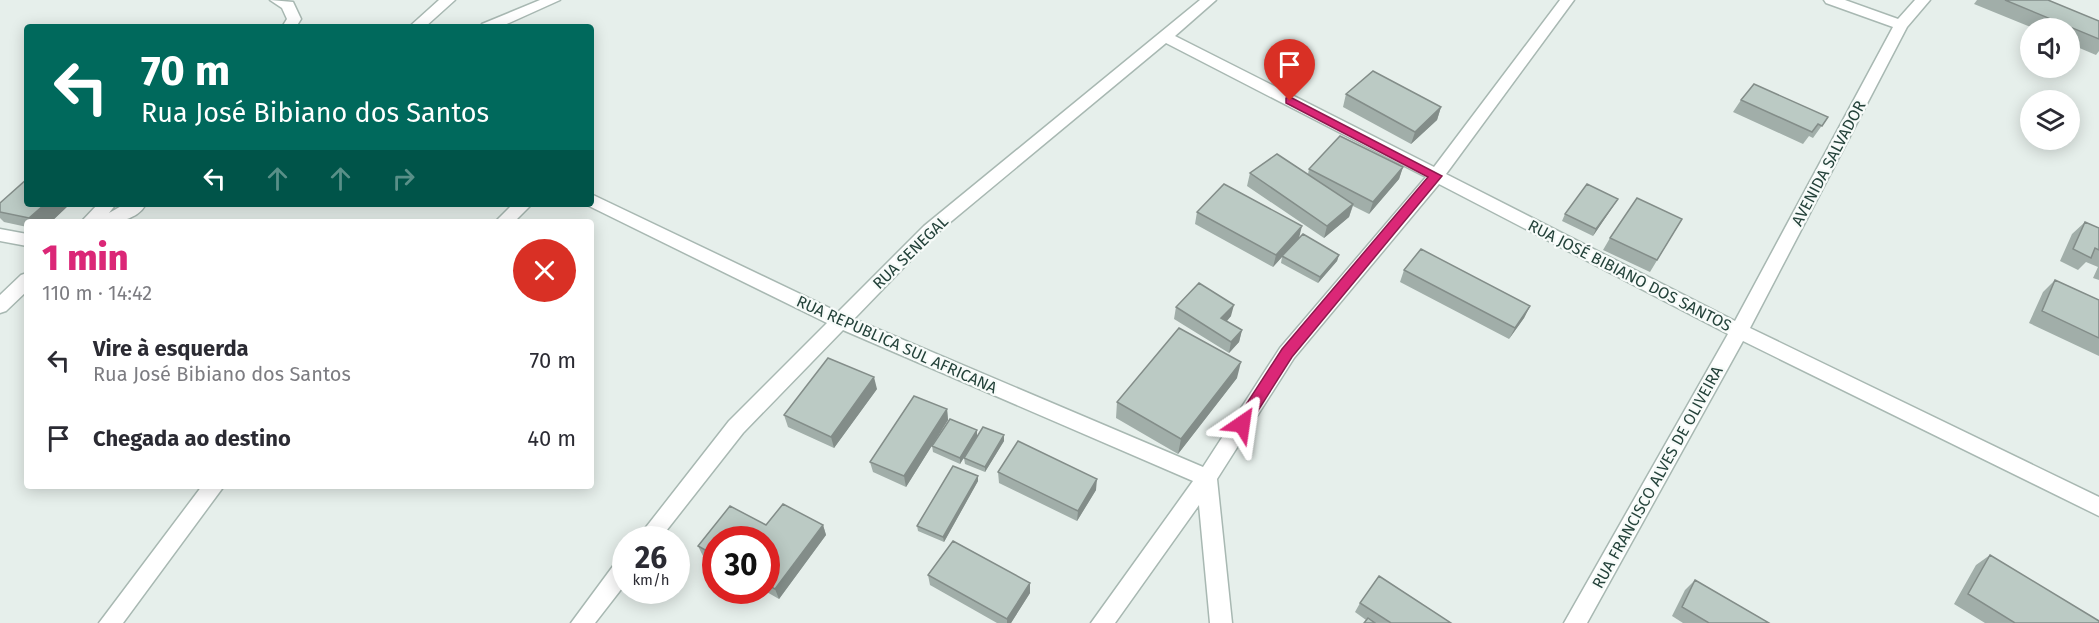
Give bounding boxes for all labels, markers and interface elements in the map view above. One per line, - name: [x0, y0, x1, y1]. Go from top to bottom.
- map controls: [2020, 18, 2080, 150]
- button: sound: [2020, 18, 2080, 78]
- pin: [1264, 39, 1315, 101]
- text: 70 m: [141, 46, 230, 96]
- icon: left: [42, 48, 120, 126]
- icon: arrive: [1273, 48, 1306, 81]
- button: layers: [2020, 90, 2080, 150]
- text: Rua José Bibiano dos Santos: [141, 97, 489, 129]
- street label: AVENIDA SALVADOR: [1787, 97, 1870, 229]
- icon: left: [198, 162, 231, 195]
- icon: ahead: [261, 162, 294, 195]
- icon: ahead: [324, 162, 357, 195]
- icon: right: [387, 162, 420, 195]
- street label: RUA SENEGAL: [869, 212, 952, 293]
- street label: RUA JOSÉ BIBIANO DOS SANTOS: [1525, 215, 1735, 335]
- text: 1 min: [42, 236, 128, 280]
- button: close: [513, 239, 576, 302]
- text: 110 m · 14:42: [42, 281, 152, 305]
- street label: RUA REPUBLICA SUL AFRICANA: [794, 292, 1001, 398]
- text: Vire à esquerda: [93, 335, 249, 362]
- icon: left: [42, 344, 75, 377]
- text: 70 m: [530, 347, 576, 374]
- text: Rua José Bibiano dos Santos: [93, 362, 351, 386]
- street label: RUA FRANCISCO ALVES DE OLIVEIRA: [1588, 362, 1727, 592]
- position arrow: [1210, 392, 1274, 456]
- icon: arrive: [42, 422, 75, 455]
- text: Chegada ao destino: [93, 425, 291, 452]
- text: 40 m: [527, 425, 576, 452]
- speed limit sign: 30: [702, 526, 780, 604]
- text: 26: [635, 540, 667, 576]
- text: km/h: [632, 571, 670, 589]

